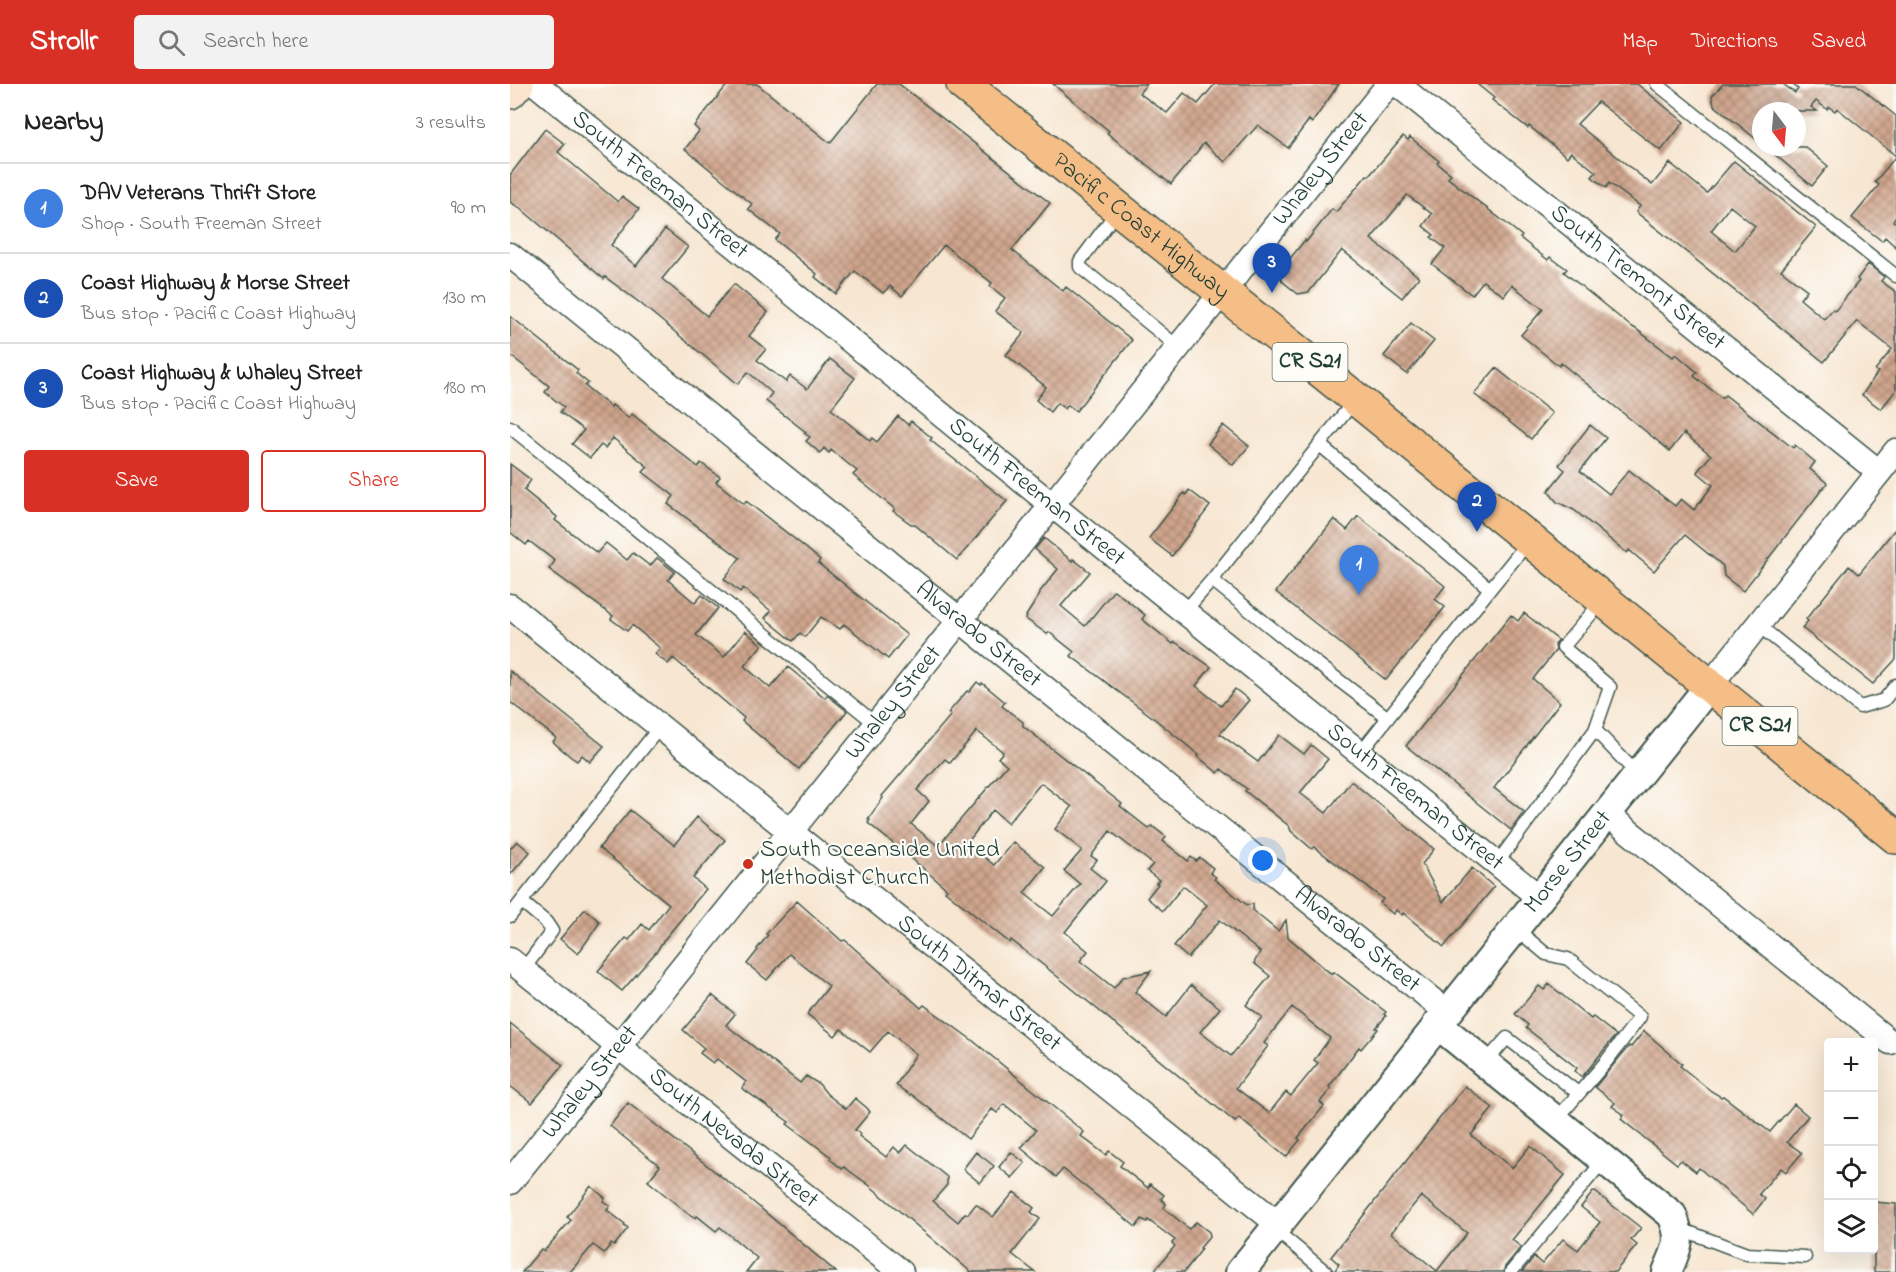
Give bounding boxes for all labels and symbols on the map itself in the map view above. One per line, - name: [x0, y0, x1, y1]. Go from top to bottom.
- street label: South Freeman Street: [564, 102, 756, 268]
- north arrow: [1752, 102, 1806, 156]
- street label: Whaley Street: [1264, 104, 1378, 233]
- street label: Pacific Coast Highway: [1044, 144, 1237, 310]
- street label: South Tremont Street: [1542, 196, 1733, 359]
- pin: 3: [1252, 244, 1292, 293]
- road number: CR S21: [1272, 343, 1348, 381]
- street label: South Freeman Street: [940, 409, 1133, 575]
- pin: 2: [1458, 482, 1496, 532]
- pin: 1: [1340, 546, 1378, 595]
- street label: Alvarado Street: [907, 573, 1049, 697]
- street label: Whaley Street: [837, 638, 950, 767]
- road number: CR S21: [1722, 707, 1798, 745]
- street label: South Freeman Street: [1318, 715, 1511, 880]
- street label: Morse Street: [1516, 803, 1621, 922]
- place label: South Oceanside United Methodist Church: [760, 833, 1000, 896]
- your location: [1248, 846, 1277, 875]
- marker: South Oceanside United Methodist Church: [741, 857, 755, 871]
- street label: Alvarado Street: [1286, 878, 1428, 1001]
- street label: South Ditmar Street: [889, 906, 1069, 1061]
- street label: Whaley Street: [533, 1017, 647, 1147]
- street label: South Nevada Street: [641, 1059, 826, 1217]

